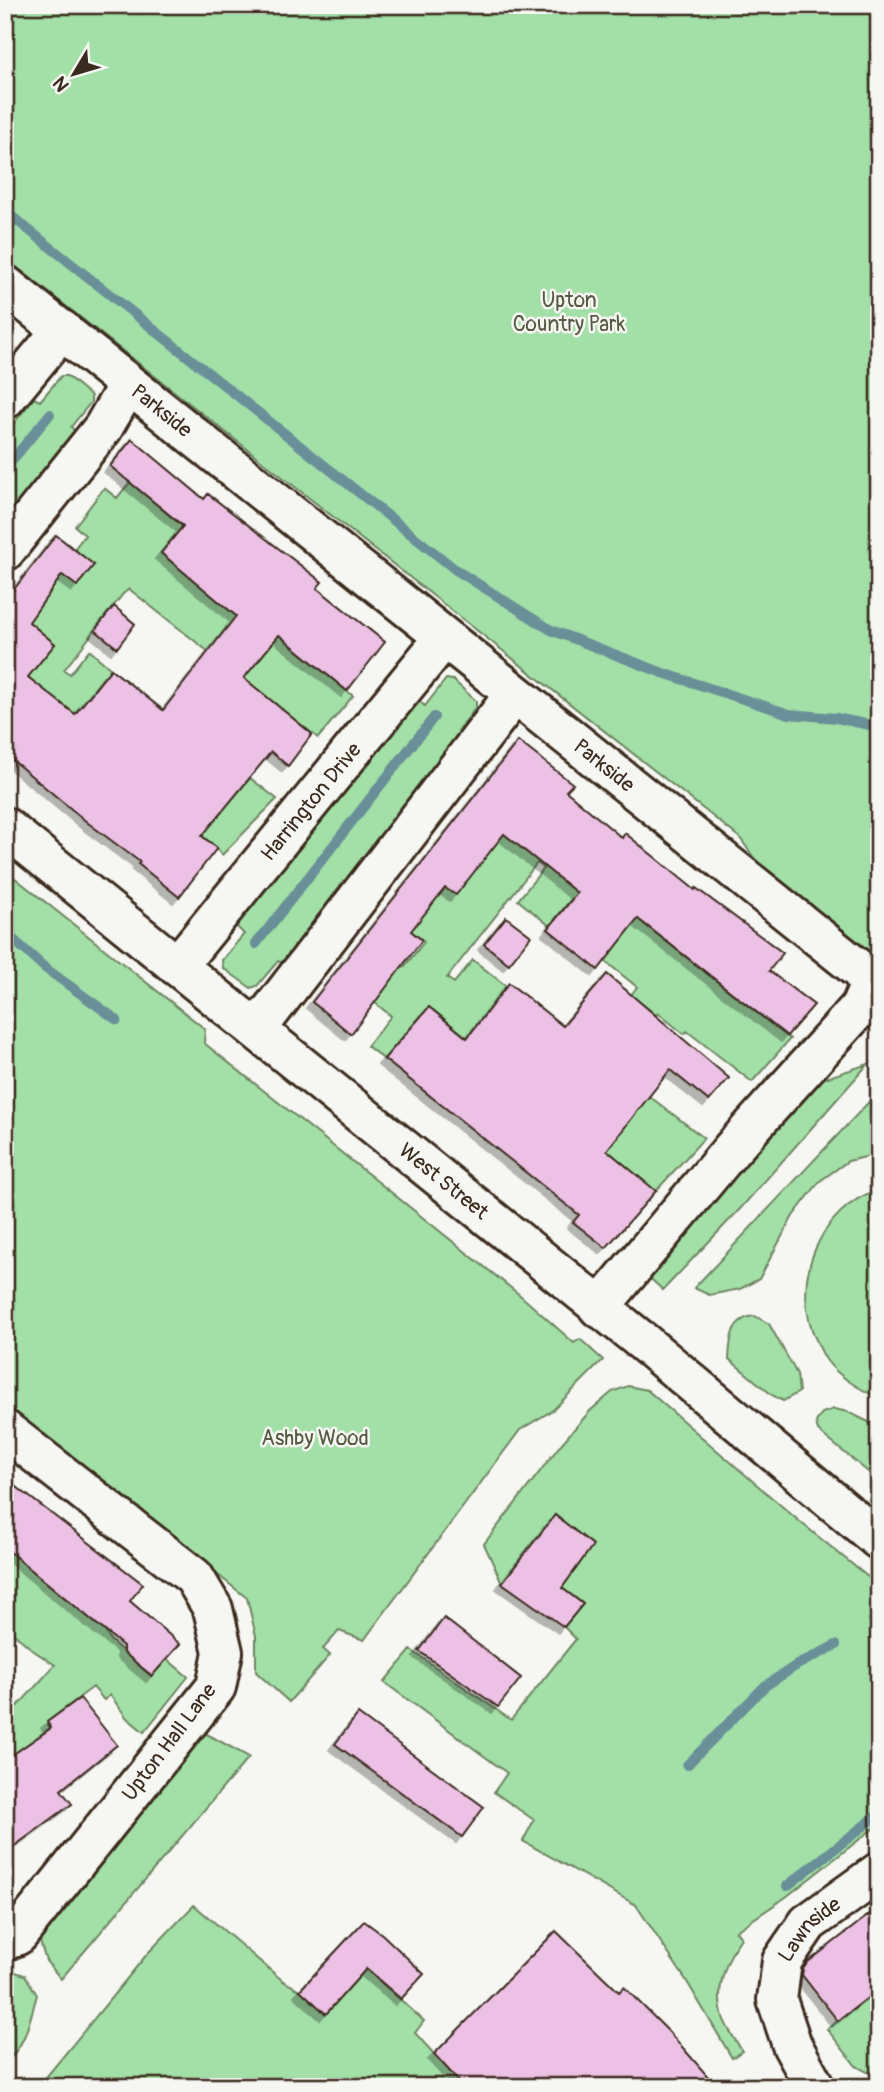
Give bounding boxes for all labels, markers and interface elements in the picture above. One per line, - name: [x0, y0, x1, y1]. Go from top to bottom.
- north arrow: [38, 38, 108, 108]
- text: N: [48, 71, 75, 96]
- park label: Upton Country Park: [513, 287, 626, 338]
- street label: Parkside: [125, 378, 198, 444]
- street label: Parkside: [568, 733, 640, 799]
- street label: Harrington Drive: [255, 737, 368, 867]
- street label: West Street: [393, 1137, 494, 1226]
- park label: Ashby Wood: [261, 1425, 369, 1452]
- street label: Upton Hall Lane: [116, 1678, 223, 1807]
- street label: Lawnside: [772, 1891, 847, 1967]

